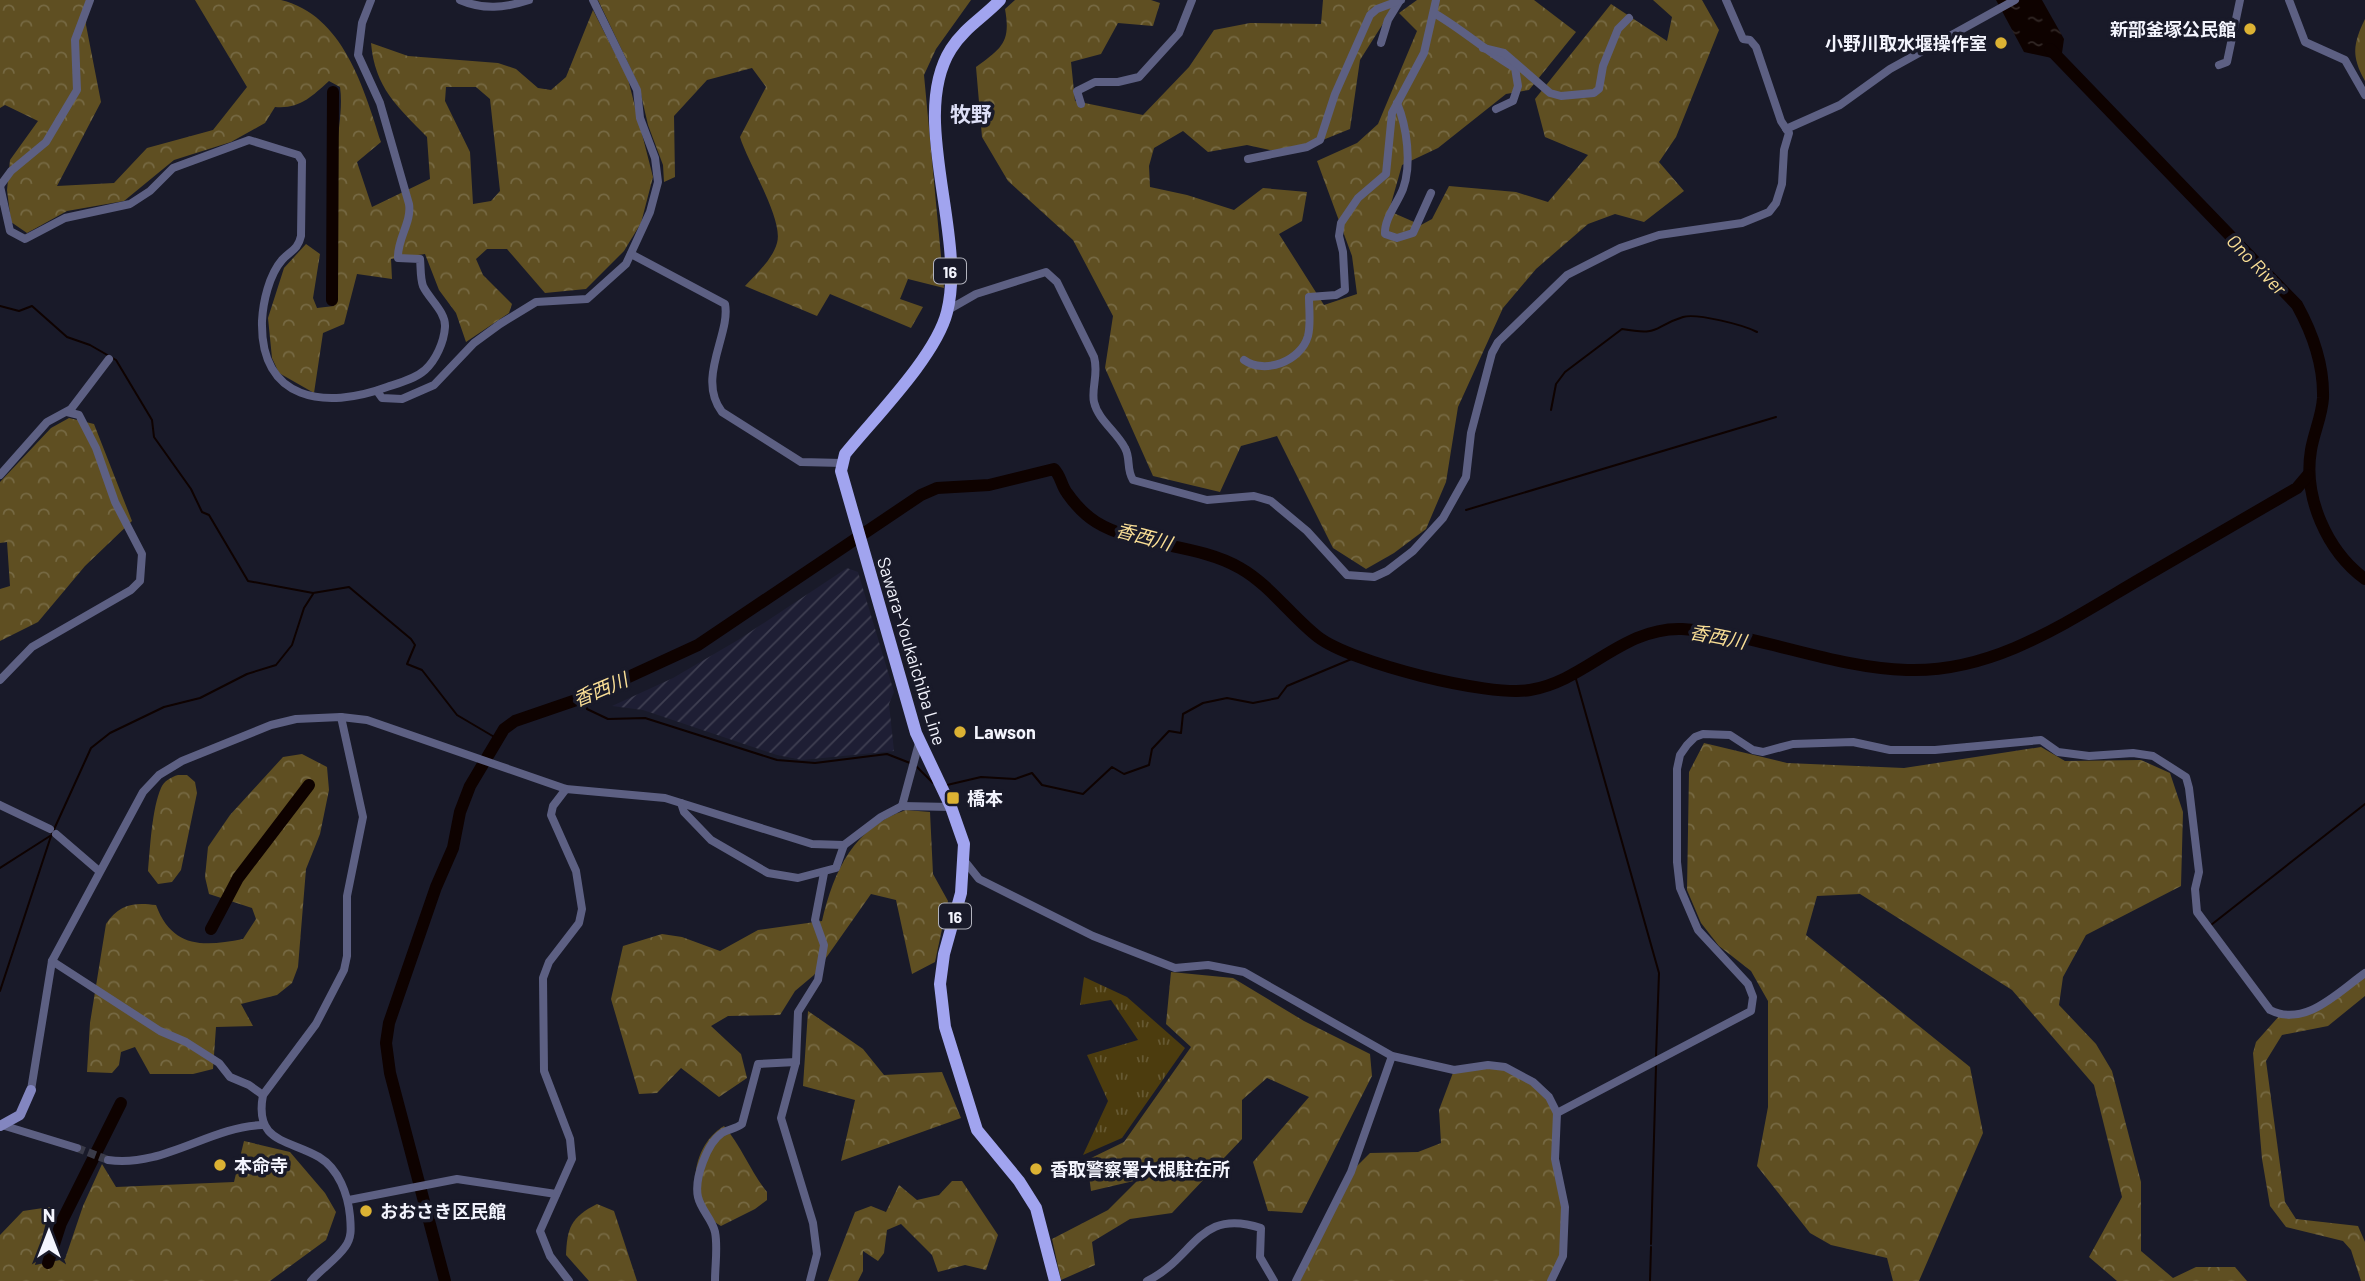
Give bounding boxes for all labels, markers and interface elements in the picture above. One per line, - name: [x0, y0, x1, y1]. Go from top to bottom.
- place label: 新部釜塚公民館: [2110, 18, 2236, 40]
- marker: 新部釜塚公民館: [2242, 21, 2258, 37]
- place label: 小野川取水堰操作室: [1825, 32, 1987, 54]
- marker: 小野川取水堰操作室: [1993, 35, 2009, 51]
- district label: 牧野: [950, 101, 992, 126]
- water label: Ono River: [2222, 229, 2293, 300]
- road number: 16: [934, 258, 966, 284]
- water label: 香西川: [1113, 518, 1176, 555]
- street label: Sawara-Youkaichiba Line: [873, 554, 951, 748]
- water label: 香西川: [1688, 619, 1750, 653]
- water label: 香西川: [569, 666, 633, 711]
- place label: Lawson: [974, 721, 1036, 743]
- marker: Lawson: [952, 724, 968, 740]
- place label: 橋本: [967, 787, 1003, 809]
- marker: 橋本: [945, 790, 961, 806]
- road number: 16: [939, 904, 971, 928]
- place label: 本命寺: [234, 1154, 288, 1176]
- marker: 本命寺: [212, 1157, 228, 1173]
- place label: 香取警察署大根駐在所: [1050, 1158, 1230, 1180]
- marker: 香取警察署大根駐在所: [1028, 1161, 1044, 1177]
- north arrow: [14, 1197, 84, 1267]
- place label: おおさき区民館: [380, 1200, 506, 1222]
- text: N: [43, 1203, 55, 1226]
- marker: おおさき区民館: [358, 1203, 374, 1219]

